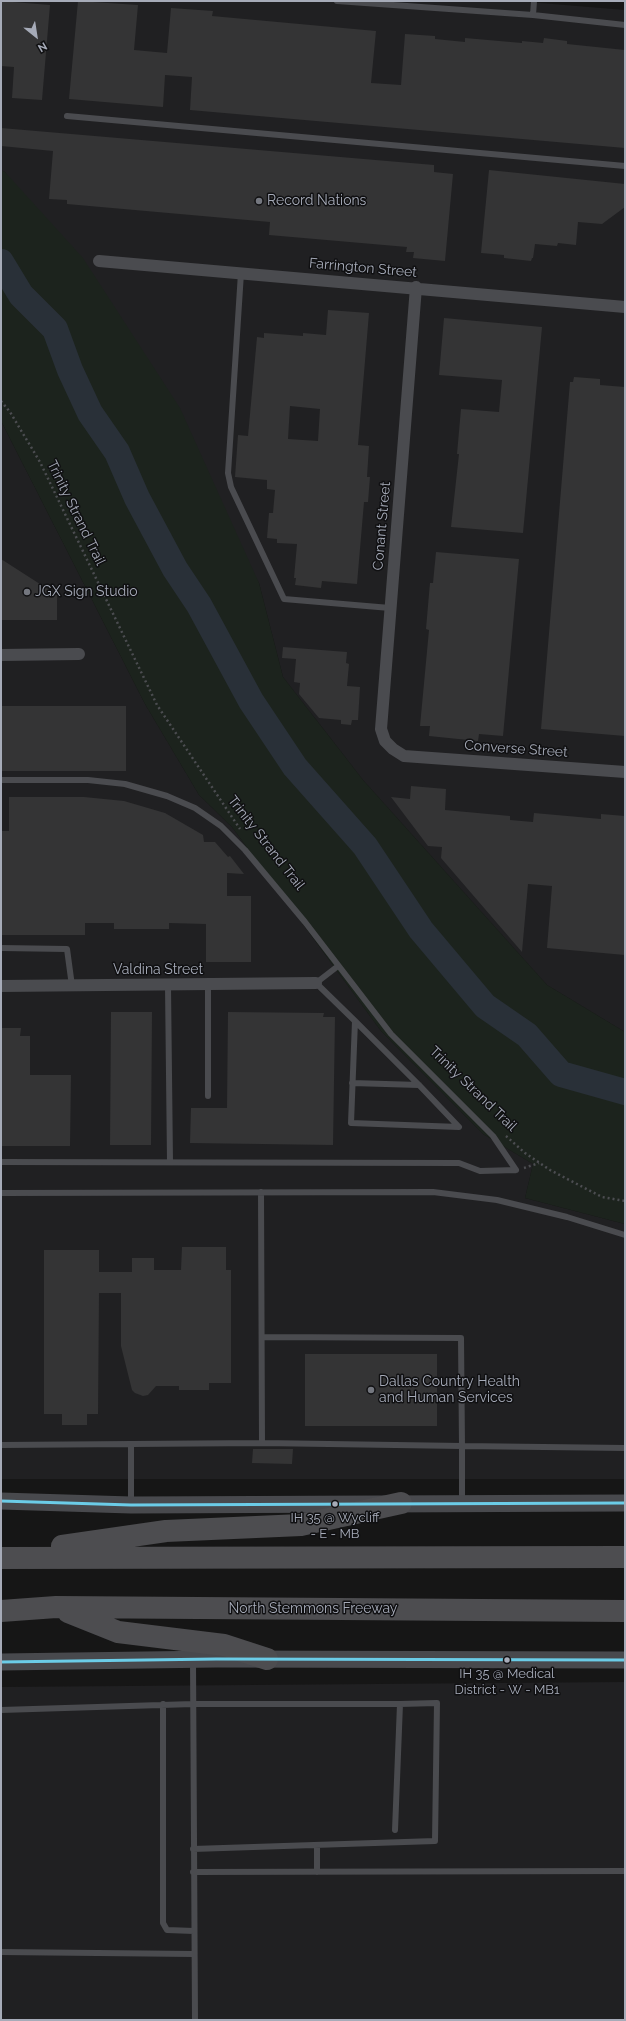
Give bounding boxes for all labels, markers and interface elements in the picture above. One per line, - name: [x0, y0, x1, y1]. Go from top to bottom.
- north arrow: [16, 16, 56, 56]
- text: N: [35, 39, 49, 55]
- place label: Record Nations: [267, 193, 366, 209]
- marker: Record Nations: [254, 196, 264, 206]
- street label: Farrington Street: [308, 255, 418, 281]
- street label: Trinity Strand Trail: [43, 458, 109, 568]
- street label: Conant Street: [370, 481, 394, 571]
- place label: JGX Sign Studio: [35, 584, 138, 600]
- marker: JGX Sign Studio: [22, 587, 32, 597]
- street label: Converse Street: [464, 737, 568, 761]
- street label: Trinity Strand Trail: [224, 793, 308, 893]
- street label: Valdina Street: [113, 962, 203, 978]
- street label: Trinity Strand Trail: [426, 1043, 520, 1135]
- place label: Dallas Country Health and Human Services: [379, 1374, 520, 1406]
- marker: Dallas Country Health and Human Services: [366, 1385, 376, 1395]
- marker: IH 35 @ Wycliff - E - MB: [330, 1499, 340, 1509]
- place label: IH 35 @ Wycliff - E - MB: [291, 1510, 379, 1541]
- street label: North Stemmons Freeway: [229, 1601, 397, 1617]
- marker: IH 35 @ Medical District - W - MB1: [502, 1655, 512, 1665]
- place label: IH 35 @ Medical District - W - MB1: [454, 1666, 560, 1697]

